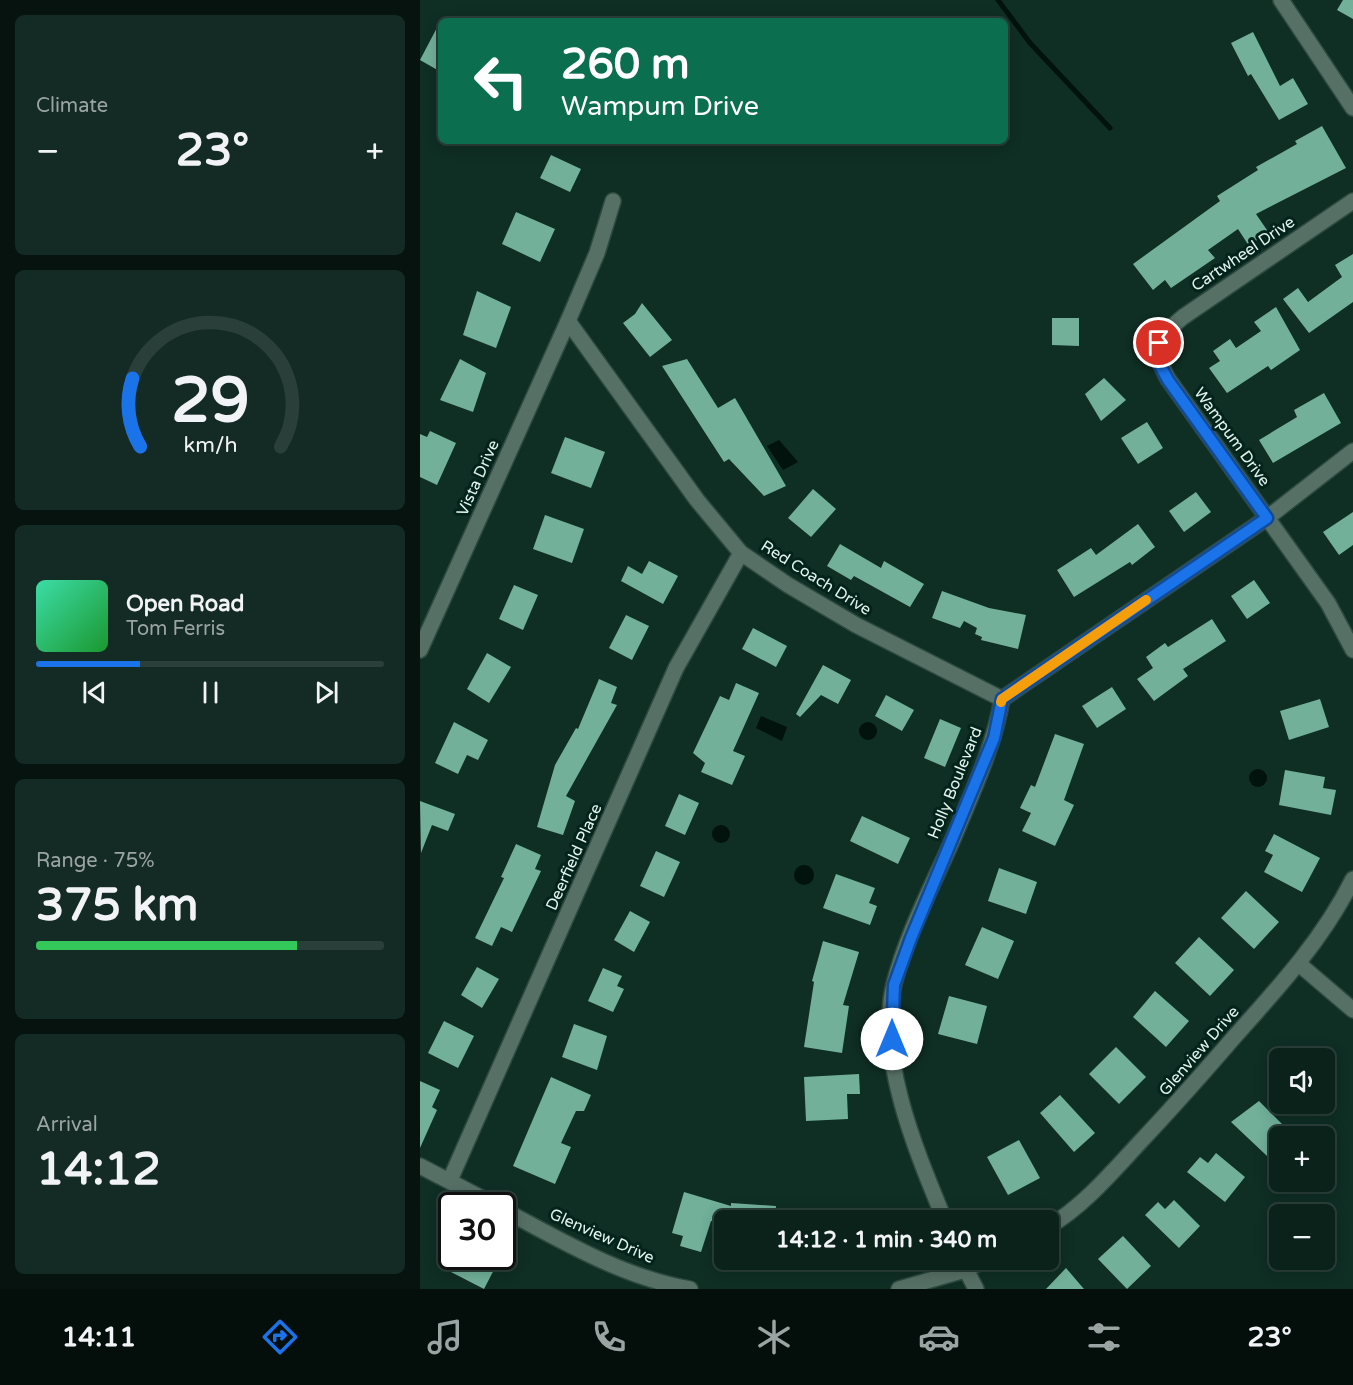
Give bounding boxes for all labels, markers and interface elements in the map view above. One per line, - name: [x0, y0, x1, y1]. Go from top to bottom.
- text: 260 m: [561, 39, 690, 90]
- icon: left: [462, 42, 540, 120]
- text: Wampum Drive: [561, 90, 759, 123]
- text: Climate: [36, 94, 108, 118]
- text: 23°: [176, 124, 249, 178]
- text: −: [36, 132, 60, 171]
- text: +: [365, 132, 384, 171]
- street label: Cartwheel Drive: [1188, 212, 1298, 296]
- pin: [1133, 317, 1184, 368]
- icon: arrive: [1142, 326, 1175, 359]
- text: 29: [171, 364, 249, 439]
- street label: Wampum Drive: [1189, 384, 1275, 490]
- text: km/h: [183, 432, 237, 458]
- street label: Vista Drive: [452, 437, 504, 519]
- street label: Red Coach Drive: [757, 536, 875, 620]
- text: Open Road: [126, 591, 244, 617]
- text: Tom Ferris: [126, 617, 225, 641]
- icon: previous: [78, 676, 111, 709]
- icon: pause: [194, 676, 227, 709]
- icon: next: [310, 676, 343, 709]
- street label: Holly Boulevard: [923, 724, 987, 842]
- street label: Deerfield Place: [542, 801, 606, 913]
- text: Range · 75%: [36, 849, 155, 873]
- text: 375 km: [36, 879, 198, 933]
- street label: Glenview Drive: [1155, 1002, 1243, 1100]
- position arrow: [860, 1007, 924, 1071]
- map controls: [1269, 1048, 1335, 1270]
- button: sound: [1269, 1048, 1335, 1114]
- text: Arrival: [36, 1113, 98, 1137]
- button: +: [1269, 1126, 1335, 1192]
- text: 14:12: [36, 1143, 161, 1197]
- speed limit sign: 30: [438, 1192, 516, 1270]
- street label: Glenview Drive: [547, 1204, 657, 1268]
- button: −: [1269, 1204, 1335, 1270]
- text: 14:12 · 1 min · 340 m: [776, 1227, 997, 1253]
- icon: directions: [259, 1316, 301, 1358]
- icon: music: [424, 1316, 466, 1358]
- icon: phone: [588, 1316, 630, 1358]
- icon: climate: [753, 1316, 795, 1358]
- icon: car: [918, 1316, 960, 1358]
- icon: filters: [1083, 1316, 1125, 1358]
- text: 14:11: [61, 1321, 136, 1354]
- text: 23°: [1247, 1321, 1292, 1354]

